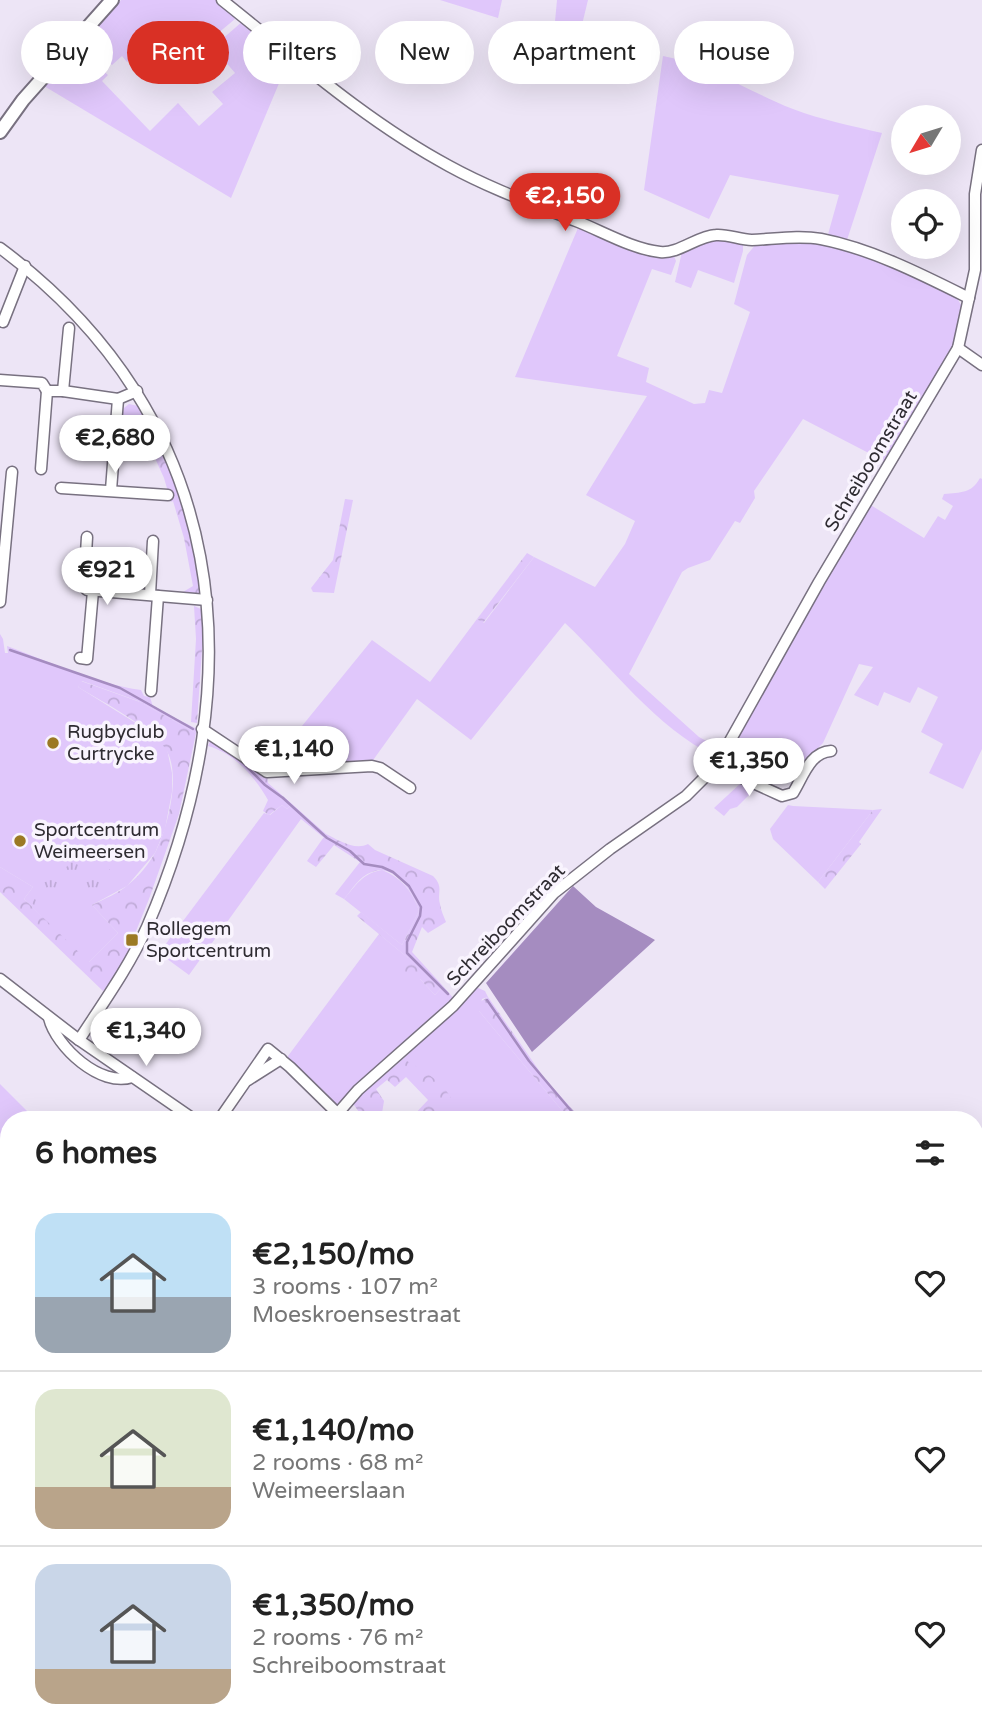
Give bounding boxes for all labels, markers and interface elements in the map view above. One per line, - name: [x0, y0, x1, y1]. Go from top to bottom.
- chip: Buy: [21, 21, 113, 84]
- chip: Rent: [127, 21, 229, 84]
- chip: Filters: [243, 21, 361, 84]
- chip: New: [375, 21, 474, 84]
- chip: Apartment: [488, 21, 660, 84]
- chip: House: [674, 21, 794, 84]
- north arrow: [891, 105, 961, 175]
- map controls: [891, 105, 961, 259]
- pin: €2,150: [508, 174, 622, 233]
- text: €2,150: [525, 182, 605, 210]
- button: locate: [891, 189, 961, 259]
- street label: Schreiboomstraat: [820, 387, 922, 535]
- pin: €2,680: [58, 416, 172, 475]
- text: €2,680: [75, 424, 155, 452]
- pin: €921: [66, 548, 148, 607]
- text: €921: [77, 556, 137, 584]
- place label: Rugbyclub Curtrycke: [67, 721, 164, 765]
- pin: €1,140: [237, 726, 351, 786]
- marker: Rugbyclub Curtrycke: [45, 735, 61, 751]
- text: €1,140: [254, 735, 334, 763]
- pin: €1,350: [692, 738, 806, 798]
- text: €1,350: [709, 747, 789, 775]
- place label: Sportcentrum Weimeersen: [34, 819, 159, 863]
- marker: Sportcentrum Weimeersen: [12, 833, 28, 849]
- street label: Schreiboomstraat: [442, 860, 570, 990]
- place label: Rollegem Sportcentrum: [146, 918, 271, 962]
- marker: Rollegem Sportcentrum: [124, 932, 140, 948]
- pin: €1,340: [89, 1009, 203, 1068]
- text: €1,340: [106, 1017, 186, 1045]
- icon: filters: [911, 1134, 949, 1172]
- text: 6 homes: [35, 1135, 157, 1172]
- text: €2,150/mo: [252, 1236, 414, 1273]
- icon: home: [91, 1241, 175, 1325]
- icon: heart: [911, 1264, 949, 1302]
- text: 3 rooms · 107 m²: [252, 1273, 438, 1301]
- text: Moeskroensestraat: [252, 1301, 461, 1329]
- text: €1,140/mo: [252, 1412, 414, 1449]
- icon: home: [91, 1417, 175, 1501]
- icon: heart: [911, 1440, 949, 1478]
- text: 2 rooms · 68 m²: [252, 1449, 423, 1477]
- text: Weimeerslaan: [252, 1477, 406, 1505]
- text: €1,350/mo: [252, 1587, 414, 1624]
- icon: home: [91, 1592, 175, 1676]
- icon: heart: [911, 1615, 949, 1653]
- text: 2 rooms · 76 m²: [252, 1624, 423, 1652]
- text: Schreiboomstraat: [252, 1652, 446, 1680]

